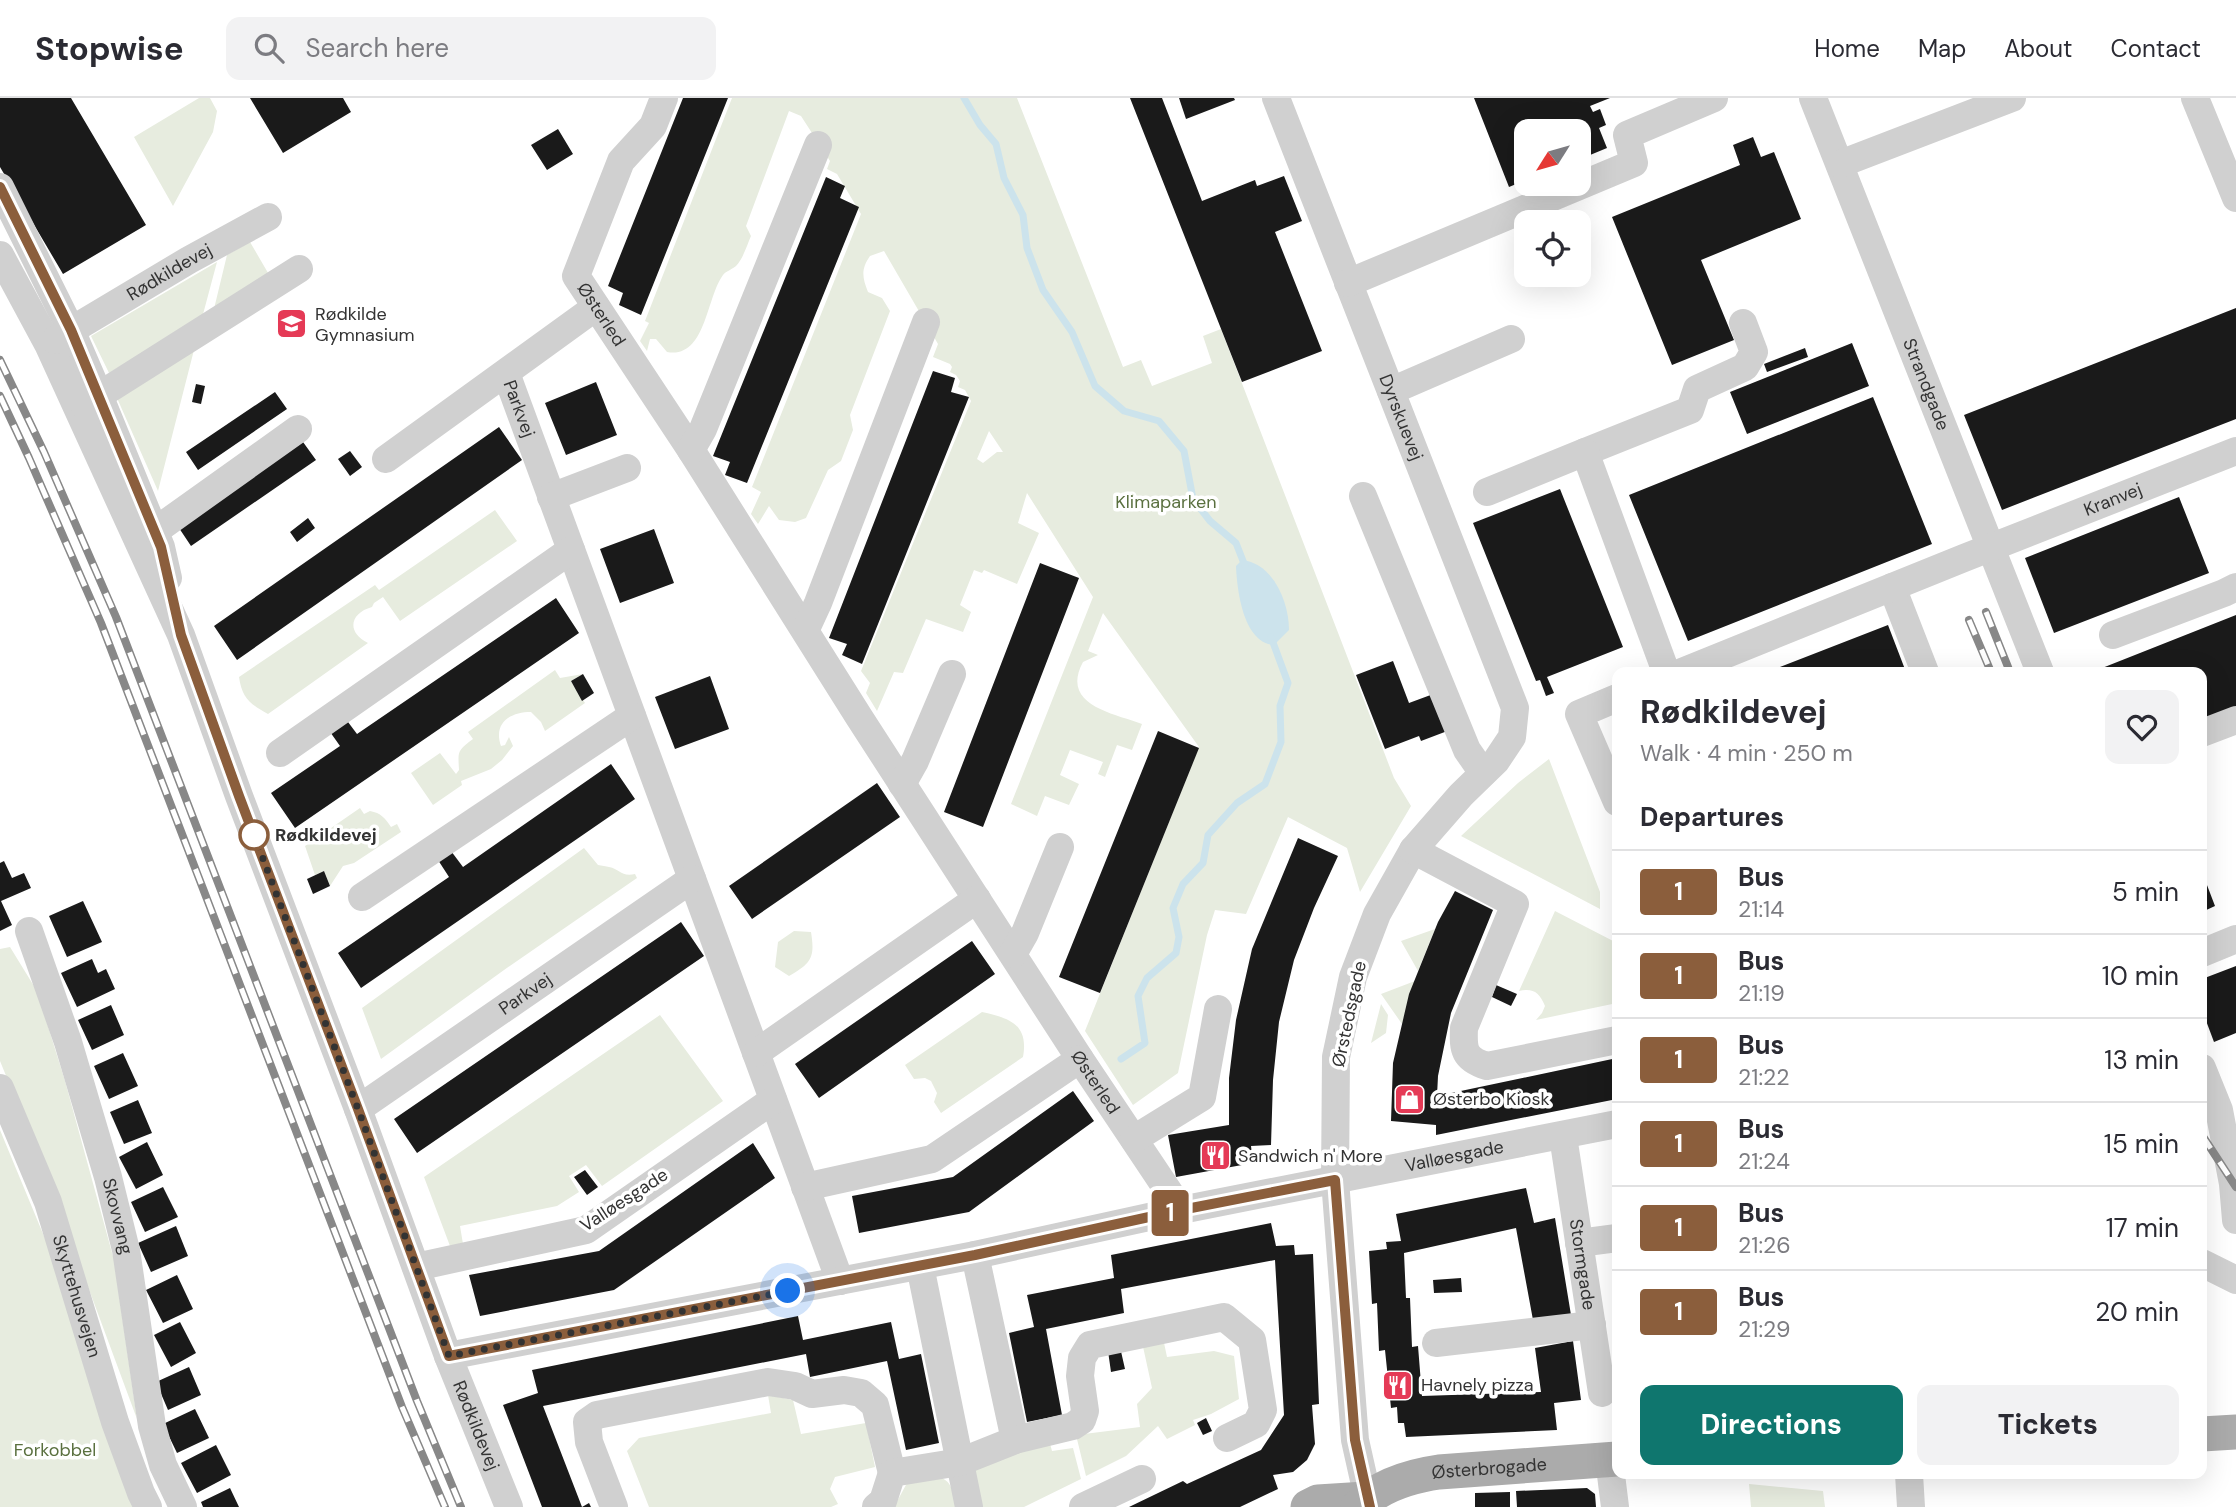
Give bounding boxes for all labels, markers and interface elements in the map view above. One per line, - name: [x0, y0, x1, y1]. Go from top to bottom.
- search box: [226, 17, 716, 80]
- text: Stopwise: [35, 27, 184, 70]
- icon: search: [250, 29, 288, 67]
- text: Search here: [306, 31, 449, 65]
- text: Home: [1814, 33, 1880, 64]
- text: Map: [1918, 33, 1966, 64]
- text: About: [2004, 33, 2073, 64]
- text: Contact: [2111, 33, 2201, 64]
- north arrow: [1514, 119, 1591, 196]
- map controls: [1514, 119, 1591, 287]
- button: locate: [1514, 210, 1591, 287]
- street label: Rødkildevej: [122, 238, 216, 306]
- street label: Østerled: [572, 278, 631, 351]
- place label: Rødkilde Gymnasium: [315, 302, 415, 347]
- school or university icon: Rødkilde Gymnasium: [275, 307, 309, 341]
- street label: Strandgade: [1897, 335, 1955, 434]
- street label: Dyrskuevej: [1373, 371, 1429, 464]
- street label: Parkvej: [498, 377, 541, 441]
- street label: Kranvej: [2080, 477, 2145, 522]
- park label: Klimaparken: [1115, 490, 1217, 514]
- text: Rødkildevej: [1640, 690, 1827, 733]
- button: heart: [2105, 690, 2179, 764]
- text: Walk · 4 min · 250 m: [1640, 738, 1853, 768]
- text: Departures: [1640, 800, 1784, 834]
- marker: Rødkildevej: [239, 820, 269, 850]
- place label: Rødkildevej: [275, 823, 377, 847]
- text: Bus: [1738, 860, 1784, 894]
- text: 5 min: [2112, 875, 2179, 909]
- text: 1: [1674, 876, 1683, 907]
- text: 21:14: [1738, 894, 1784, 924]
- text: Bus: [1738, 944, 1784, 978]
- street label: Ørstedsgade: [1326, 959, 1372, 1069]
- text: 10 min: [2102, 959, 2179, 993]
- text: 1: [1674, 960, 1683, 991]
- street label: Parkvej: [494, 967, 556, 1021]
- text: 21:19: [1738, 978, 1785, 1008]
- text: Bus: [1738, 1028, 1784, 1062]
- text: 13 min: [2104, 1043, 2179, 1077]
- text: 1: [1674, 1044, 1683, 1075]
- street label: Østerled: [1065, 1046, 1125, 1119]
- text: 21:22: [1738, 1062, 1790, 1092]
- shop icon: Østerbo Kiosk: [1393, 1082, 1427, 1116]
- place label: Østerbo Kiosk: [1433, 1087, 1550, 1111]
- text: Bus: [1738, 1112, 1784, 1146]
- text: 15 min: [2104, 1127, 2179, 1161]
- text: 1: [1674, 1128, 1683, 1159]
- street label: Valløesgade: [1403, 1135, 1506, 1178]
- restaurant icon: Sandwich n' More: [1198, 1139, 1232, 1173]
- place label: Sandwich n' More: [1238, 1144, 1383, 1168]
- text: 21:24: [1738, 1146, 1790, 1176]
- street label: Valløesgade: [575, 1163, 673, 1237]
- street label: Skovvang: [97, 1176, 139, 1257]
- line badge: 1: [1147, 1190, 1193, 1236]
- text: Bus: [1738, 1196, 1784, 1230]
- text: 1: [1166, 1197, 1174, 1228]
- text: 17 min: [2106, 1211, 2179, 1245]
- text: 1: [1674, 1212, 1683, 1243]
- street label: Stormgade: [1564, 1217, 1601, 1312]
- text: 21:26: [1738, 1230, 1791, 1260]
- street label: Skyttehusvejen: [47, 1232, 107, 1360]
- your location: [770, 1273, 805, 1308]
- text: Bus: [1738, 1280, 1784, 1314]
- text: 20 min: [2095, 1295, 2179, 1329]
- text: 1: [1674, 1296, 1683, 1327]
- text: 21:29: [1738, 1314, 1791, 1344]
- restaurant icon: Havnely pizza: [1381, 1368, 1415, 1402]
- place label: Havnely pizza: [1421, 1373, 1533, 1397]
- street label: Rødkildevej: [447, 1377, 505, 1474]
- button: Directions: [1640, 1385, 1903, 1465]
- button: Tickets: [1917, 1385, 2179, 1465]
- park label: Forkobbel: [14, 1438, 96, 1462]
- street label: Østerbrogade: [1430, 1452, 1548, 1485]

